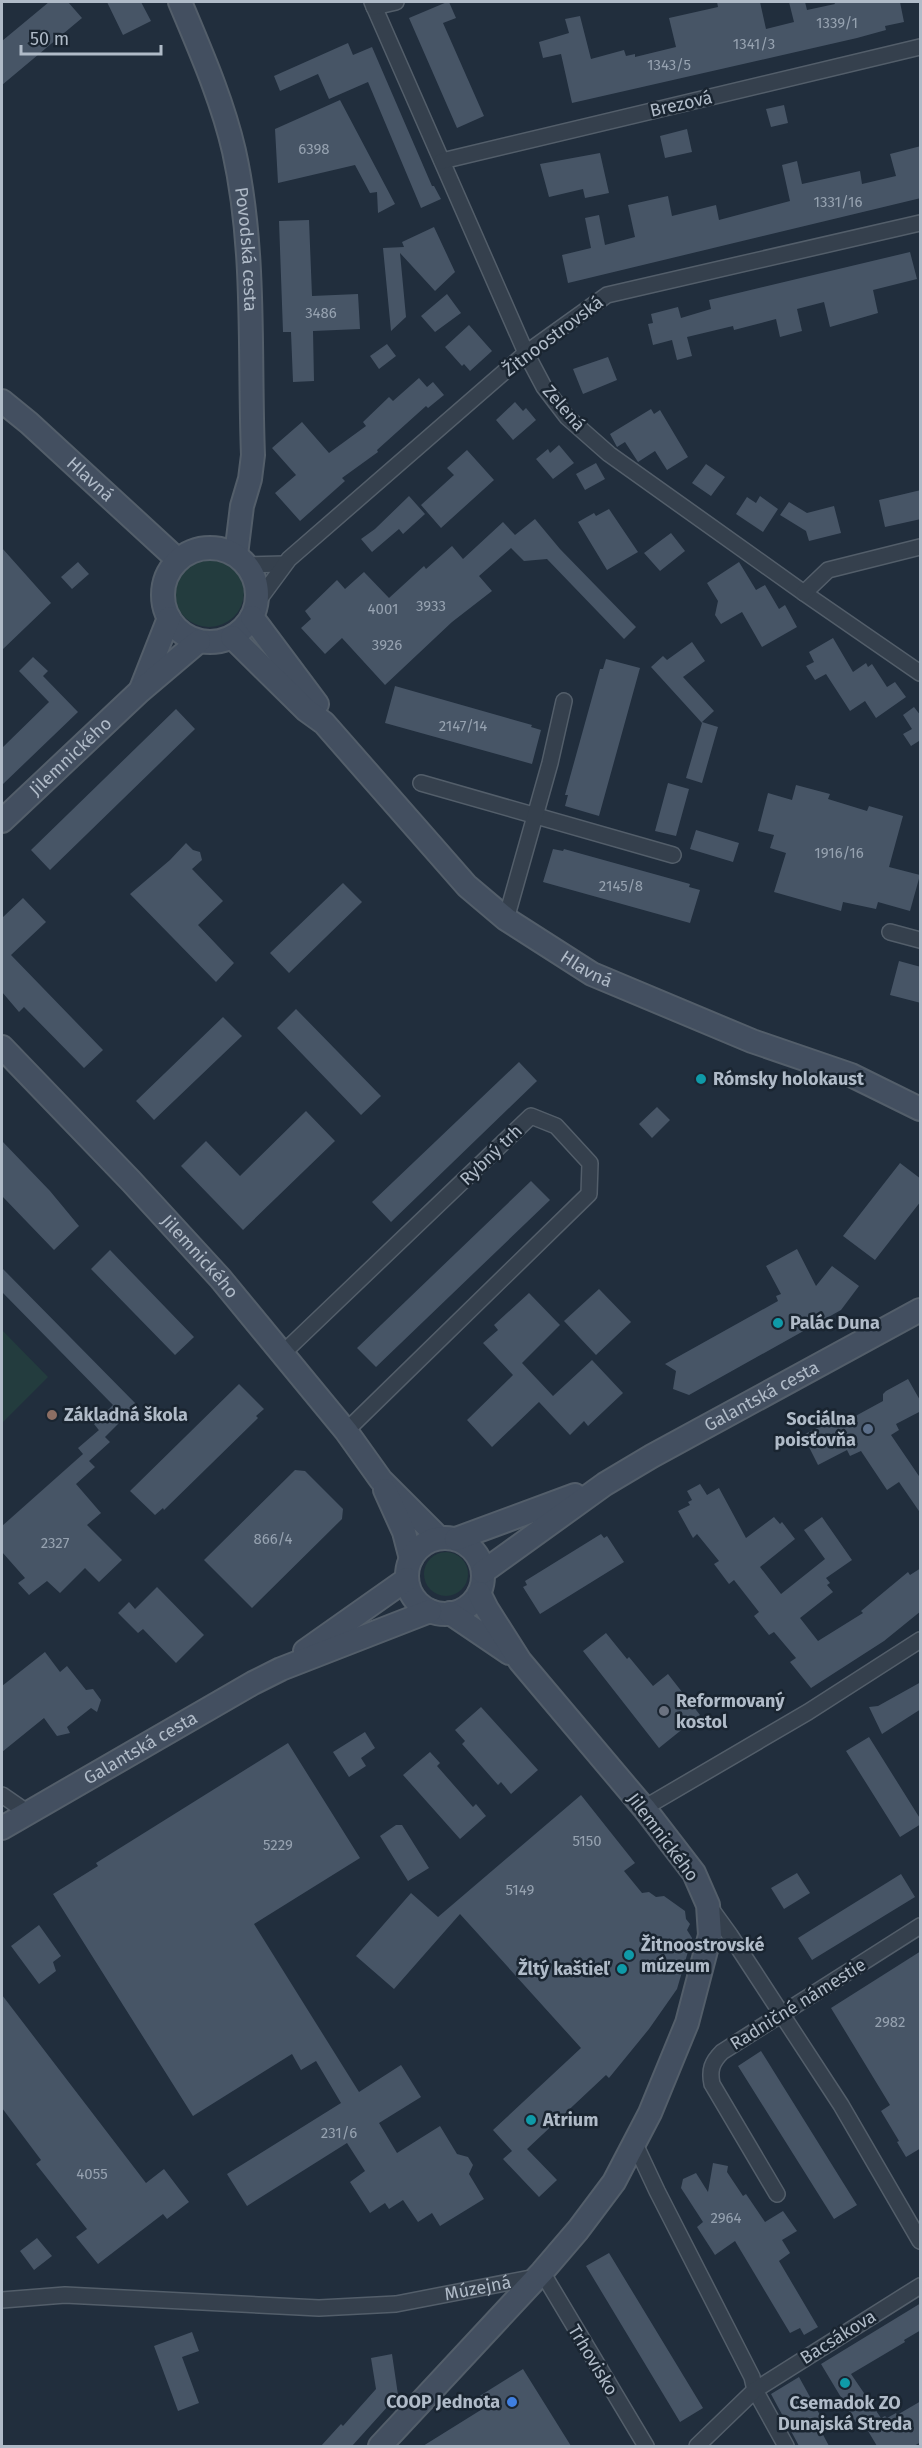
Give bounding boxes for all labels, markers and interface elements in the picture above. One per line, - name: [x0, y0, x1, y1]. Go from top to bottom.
- house number: 1339/1: [816, 14, 858, 32]
- scale bar: [21, 18, 160, 56]
- text: 50 m: [30, 28, 69, 50]
- house number: 1341/3: [733, 35, 775, 53]
- house number: 1343/5: [647, 56, 691, 74]
- street label: Brezová: [648, 86, 714, 122]
- house number: 6398: [298, 140, 330, 158]
- street label: Povodská cesta: [230, 186, 262, 312]
- house number: 1331/16: [814, 193, 862, 211]
- street label: Žitnoostrovská: [498, 291, 608, 381]
- house number: 3486: [305, 304, 337, 322]
- street label: Zelená: [538, 380, 590, 436]
- street label: Hlavná: [62, 452, 118, 506]
- house number: 3933: [416, 597, 446, 615]
- house number: 4001: [368, 600, 398, 618]
- house number: 3926: [372, 636, 402, 654]
- street label: Jilemnického: [25, 712, 116, 801]
- house number: 2147/14: [439, 717, 487, 735]
- house number: 1916/16: [814, 844, 864, 862]
- house number: 2145/8: [599, 877, 643, 895]
- street label: Hlavná: [556, 946, 616, 992]
- place label: Rómsky holokaust: [713, 1068, 865, 1090]
- marker: Rómsky holokaust: [694, 1072, 708, 1086]
- street label: Rybný trh: [455, 1120, 527, 1190]
- street label: Jilemnického: [156, 1210, 243, 1303]
- place label: Palác Duna: [790, 1312, 880, 1334]
- marker: Palác Duna: [771, 1316, 785, 1330]
- street label: Galantská cesta: [700, 1356, 823, 1436]
- place label: Základná škola: [64, 1404, 188, 1426]
- marker: Základná škola: [45, 1408, 59, 1422]
- place label: Sociálna poisťovňa: [774, 1408, 856, 1451]
- marker: Sociálna poisťovňa: [861, 1422, 875, 1436]
- house number: 866/4: [254, 1530, 293, 1548]
- house number: 2327: [41, 1534, 70, 1552]
- place label: Reformovaný kostol: [676, 1690, 785, 1733]
- marker: Reformovaný kostol: [657, 1704, 671, 1718]
- street label: Galantská cesta: [80, 1707, 201, 1789]
- street label: Jilemnického: [623, 1788, 703, 1886]
- house number: 5150: [572, 1832, 602, 1850]
- house number: 5229: [263, 1836, 293, 1854]
- house number: 5149: [506, 1881, 535, 1899]
- place label: Žitnoostrovské múzeum: [641, 1933, 764, 1977]
- marker: Žitnoostrovské múzeum: [622, 1948, 636, 1962]
- street label: Radničné námestie: [726, 1953, 870, 2055]
- place label: Žltý kaštieľ: [518, 1957, 611, 1980]
- marker: Žltý kaštieľ: [615, 1962, 629, 1976]
- house number: 2982: [875, 2013, 905, 2031]
- place label: Atrium: [542, 2109, 598, 2131]
- marker: Atrium: [524, 2113, 538, 2127]
- house number: 231/6: [321, 2124, 357, 2142]
- house number: 4055: [76, 2165, 108, 2183]
- house number: 2964: [710, 2209, 742, 2227]
- street label: Múzejná: [443, 2271, 513, 2305]
- street label: Bacsákova: [796, 2305, 880, 2369]
- street label: Trhovisko: [563, 2321, 623, 2399]
- marker: Csemadok ZO Dunajská Streda: [838, 2376, 852, 2390]
- place label: COOP Jednota: [386, 2391, 500, 2413]
- place label: Csemadok ZO Dunajská Streda: [778, 2392, 912, 2435]
- marker: COOP Jednota: [505, 2395, 519, 2409]

